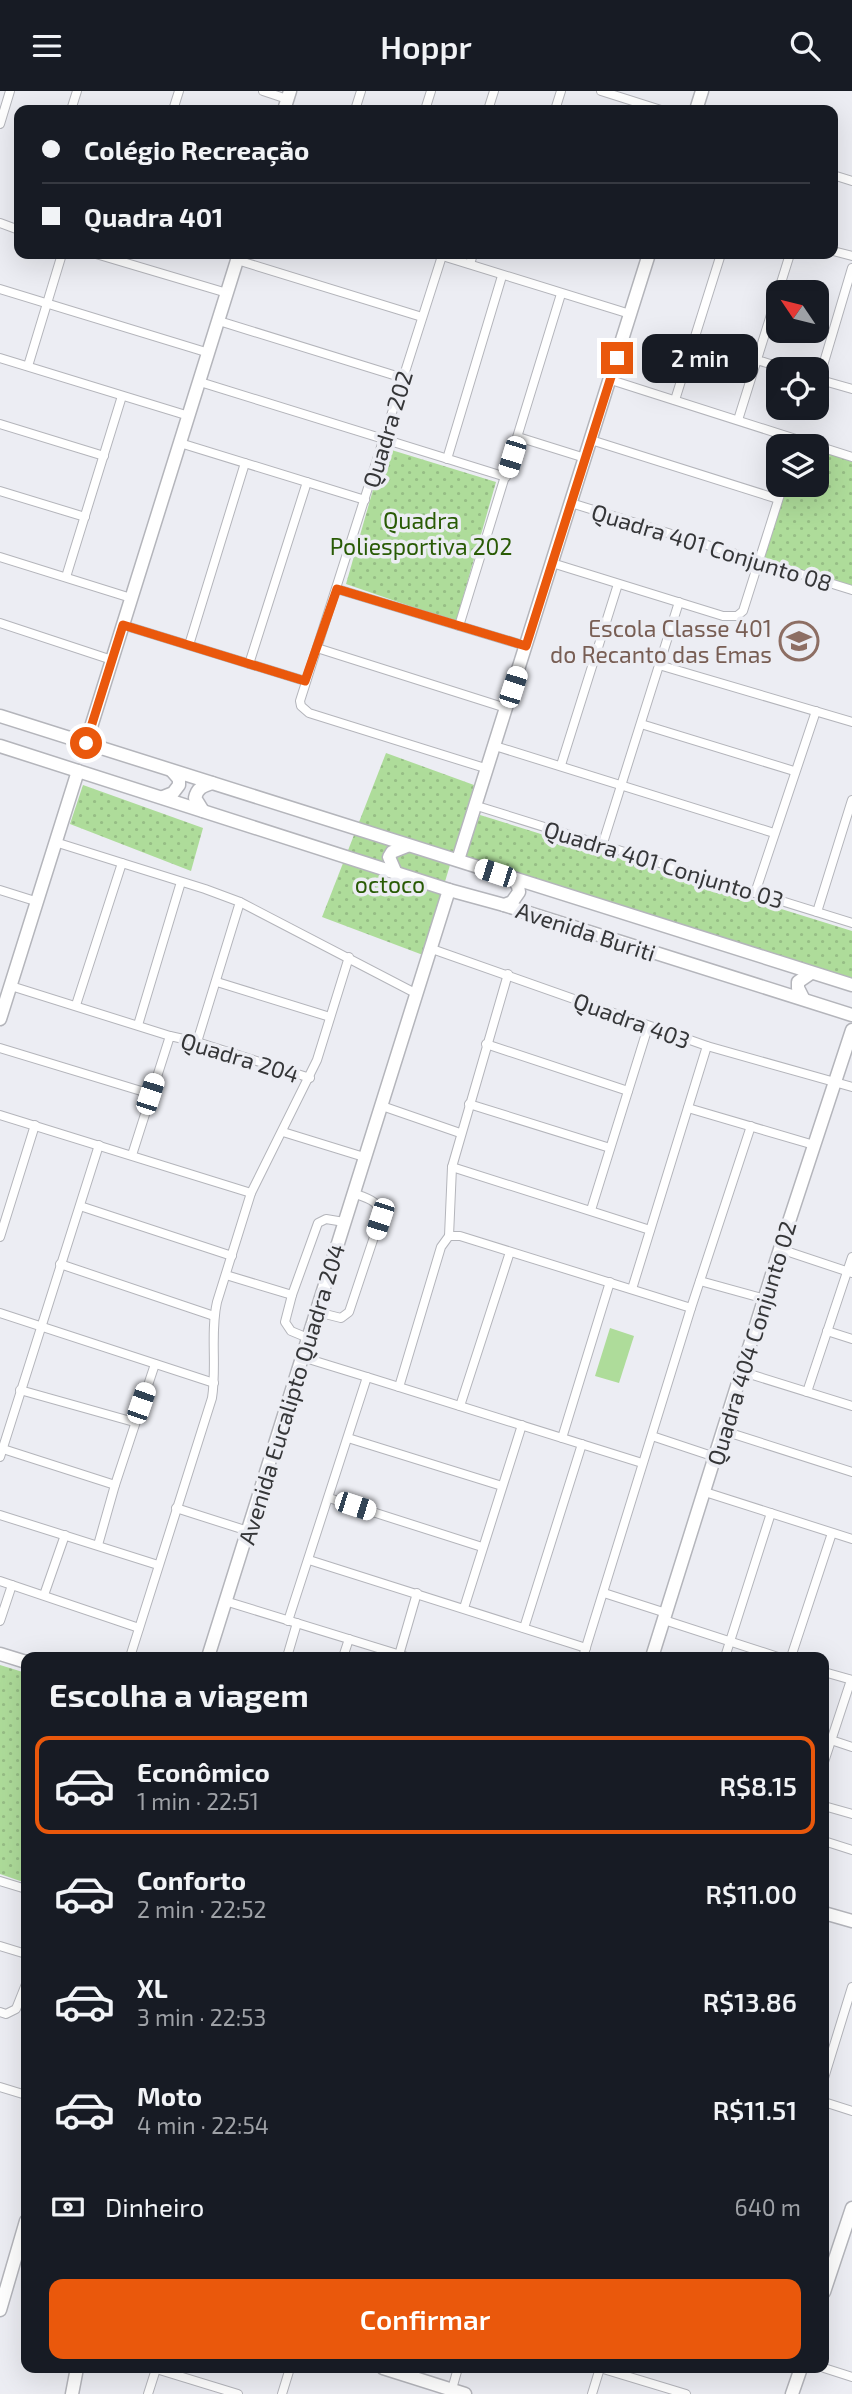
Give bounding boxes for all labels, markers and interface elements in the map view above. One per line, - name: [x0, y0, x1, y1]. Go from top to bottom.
- icon: menu: [28, 27, 66, 65]
- text: Hoppr: [380, 27, 472, 65]
- icon: search: [786, 27, 824, 65]
- text: Colégio Recreação: [84, 134, 309, 165]
- text: Quadra 401: [84, 201, 223, 232]
- north arrow: [766, 280, 830, 343]
- map controls: [766, 280, 829, 497]
- callout: 2 min: [642, 334, 757, 383]
- route end: [601, 342, 633, 374]
- text: 2 min: [671, 344, 729, 372]
- button: locate: [766, 357, 829, 420]
- street label: Quadra 202: [356, 367, 418, 491]
- car: [496, 434, 529, 480]
- button: layers: [766, 434, 829, 497]
- street label: Quadra 401 Conjunto 08: [588, 497, 836, 597]
- park label: Quadra Poliesportiva 202: [330, 506, 512, 560]
- place label: Escola Classe 401 do Recanto das Emas: [550, 614, 772, 668]
- school or university icon: Escola Classe 401 do Recanto das Emas: [778, 620, 820, 662]
- car: [497, 664, 530, 710]
- route start: [70, 727, 102, 759]
- street label: Quadra 401 Conjunto 03: [541, 814, 787, 914]
- car: [472, 857, 519, 889]
- park label: octoco: [355, 870, 425, 898]
- street label: Avenida Buriti: [513, 895, 659, 967]
- street label: Quadra 403: [570, 986, 694, 1054]
- street label: Quadra 204: [177, 1026, 303, 1088]
- car: [134, 1071, 167, 1117]
- car: [364, 1196, 397, 1242]
- street label: Quadra 404 Conjunto 02: [700, 1217, 802, 1469]
- street label: Avenida Eucalipto Quadra 204: [232, 1240, 350, 1548]
- car: [125, 1380, 158, 1426]
- car: [332, 1490, 379, 1522]
- text: Escolha a viagem: [49, 1675, 309, 1713]
- icon: car: [53, 1754, 116, 1817]
- text: Econômico: [137, 1756, 270, 1787]
- text: R$8.15: [719, 1770, 797, 1801]
- text: 1 min · 22:51: [137, 1787, 259, 1815]
- icon: car: [53, 1862, 116, 1925]
- text: Conforto: [137, 1864, 246, 1895]
- text: R$11.00: [705, 1878, 797, 1909]
- text: 2 min · 22:52: [137, 1895, 267, 1923]
- icon: car: [53, 1970, 116, 2033]
- text: XL: [137, 1972, 168, 2003]
- text: R$13.86: [703, 1986, 797, 2017]
- text: 3 min · 22:53: [137, 2003, 266, 2031]
- icon: car: [53, 2078, 116, 2141]
- text: Moto: [137, 2080, 202, 2111]
- text: R$11.51: [713, 2094, 797, 2125]
- text: 4 min · 22:54: [137, 2111, 269, 2139]
- icon: cash: [49, 2188, 87, 2226]
- text: Dinheiro: [105, 2191, 204, 2222]
- text: 640 m: [735, 2193, 801, 2221]
- button: Confirmar: [49, 2279, 801, 2359]

